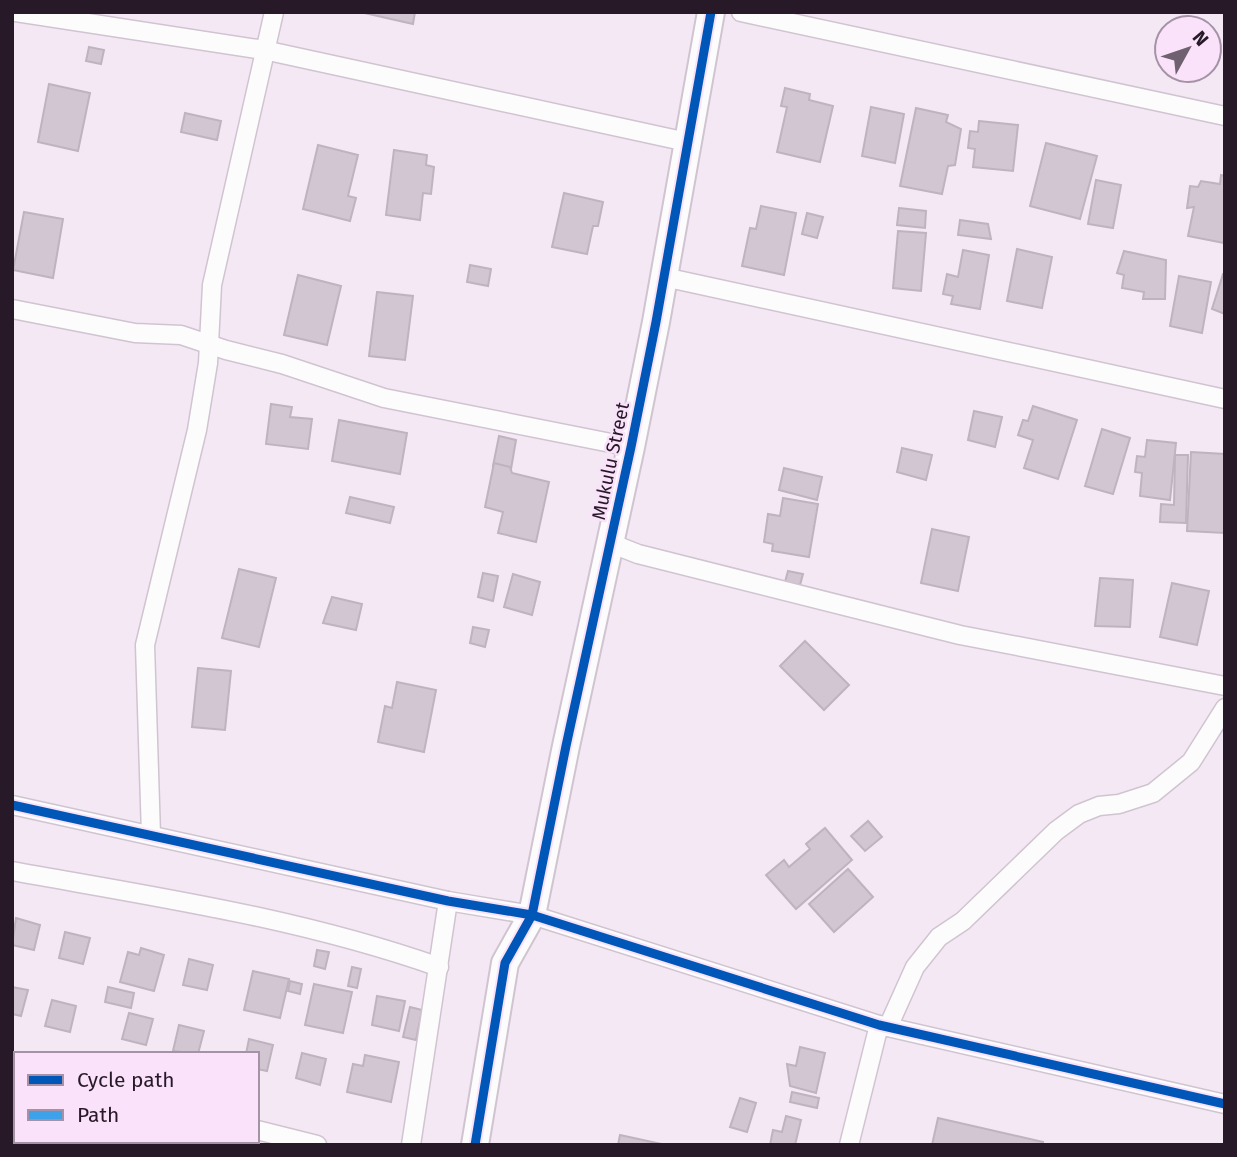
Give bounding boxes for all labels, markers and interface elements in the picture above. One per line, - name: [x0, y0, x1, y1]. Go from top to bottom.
- north arrow: [1153, 14, 1223, 84]
- text: N: [1188, 26, 1214, 51]
- street label: Mukulu Street: [587, 400, 634, 522]
- legend: [14, 1052, 259, 1143]
- text: Cycle path: [77, 1067, 175, 1093]
- text: Path: [77, 1102, 119, 1128]

